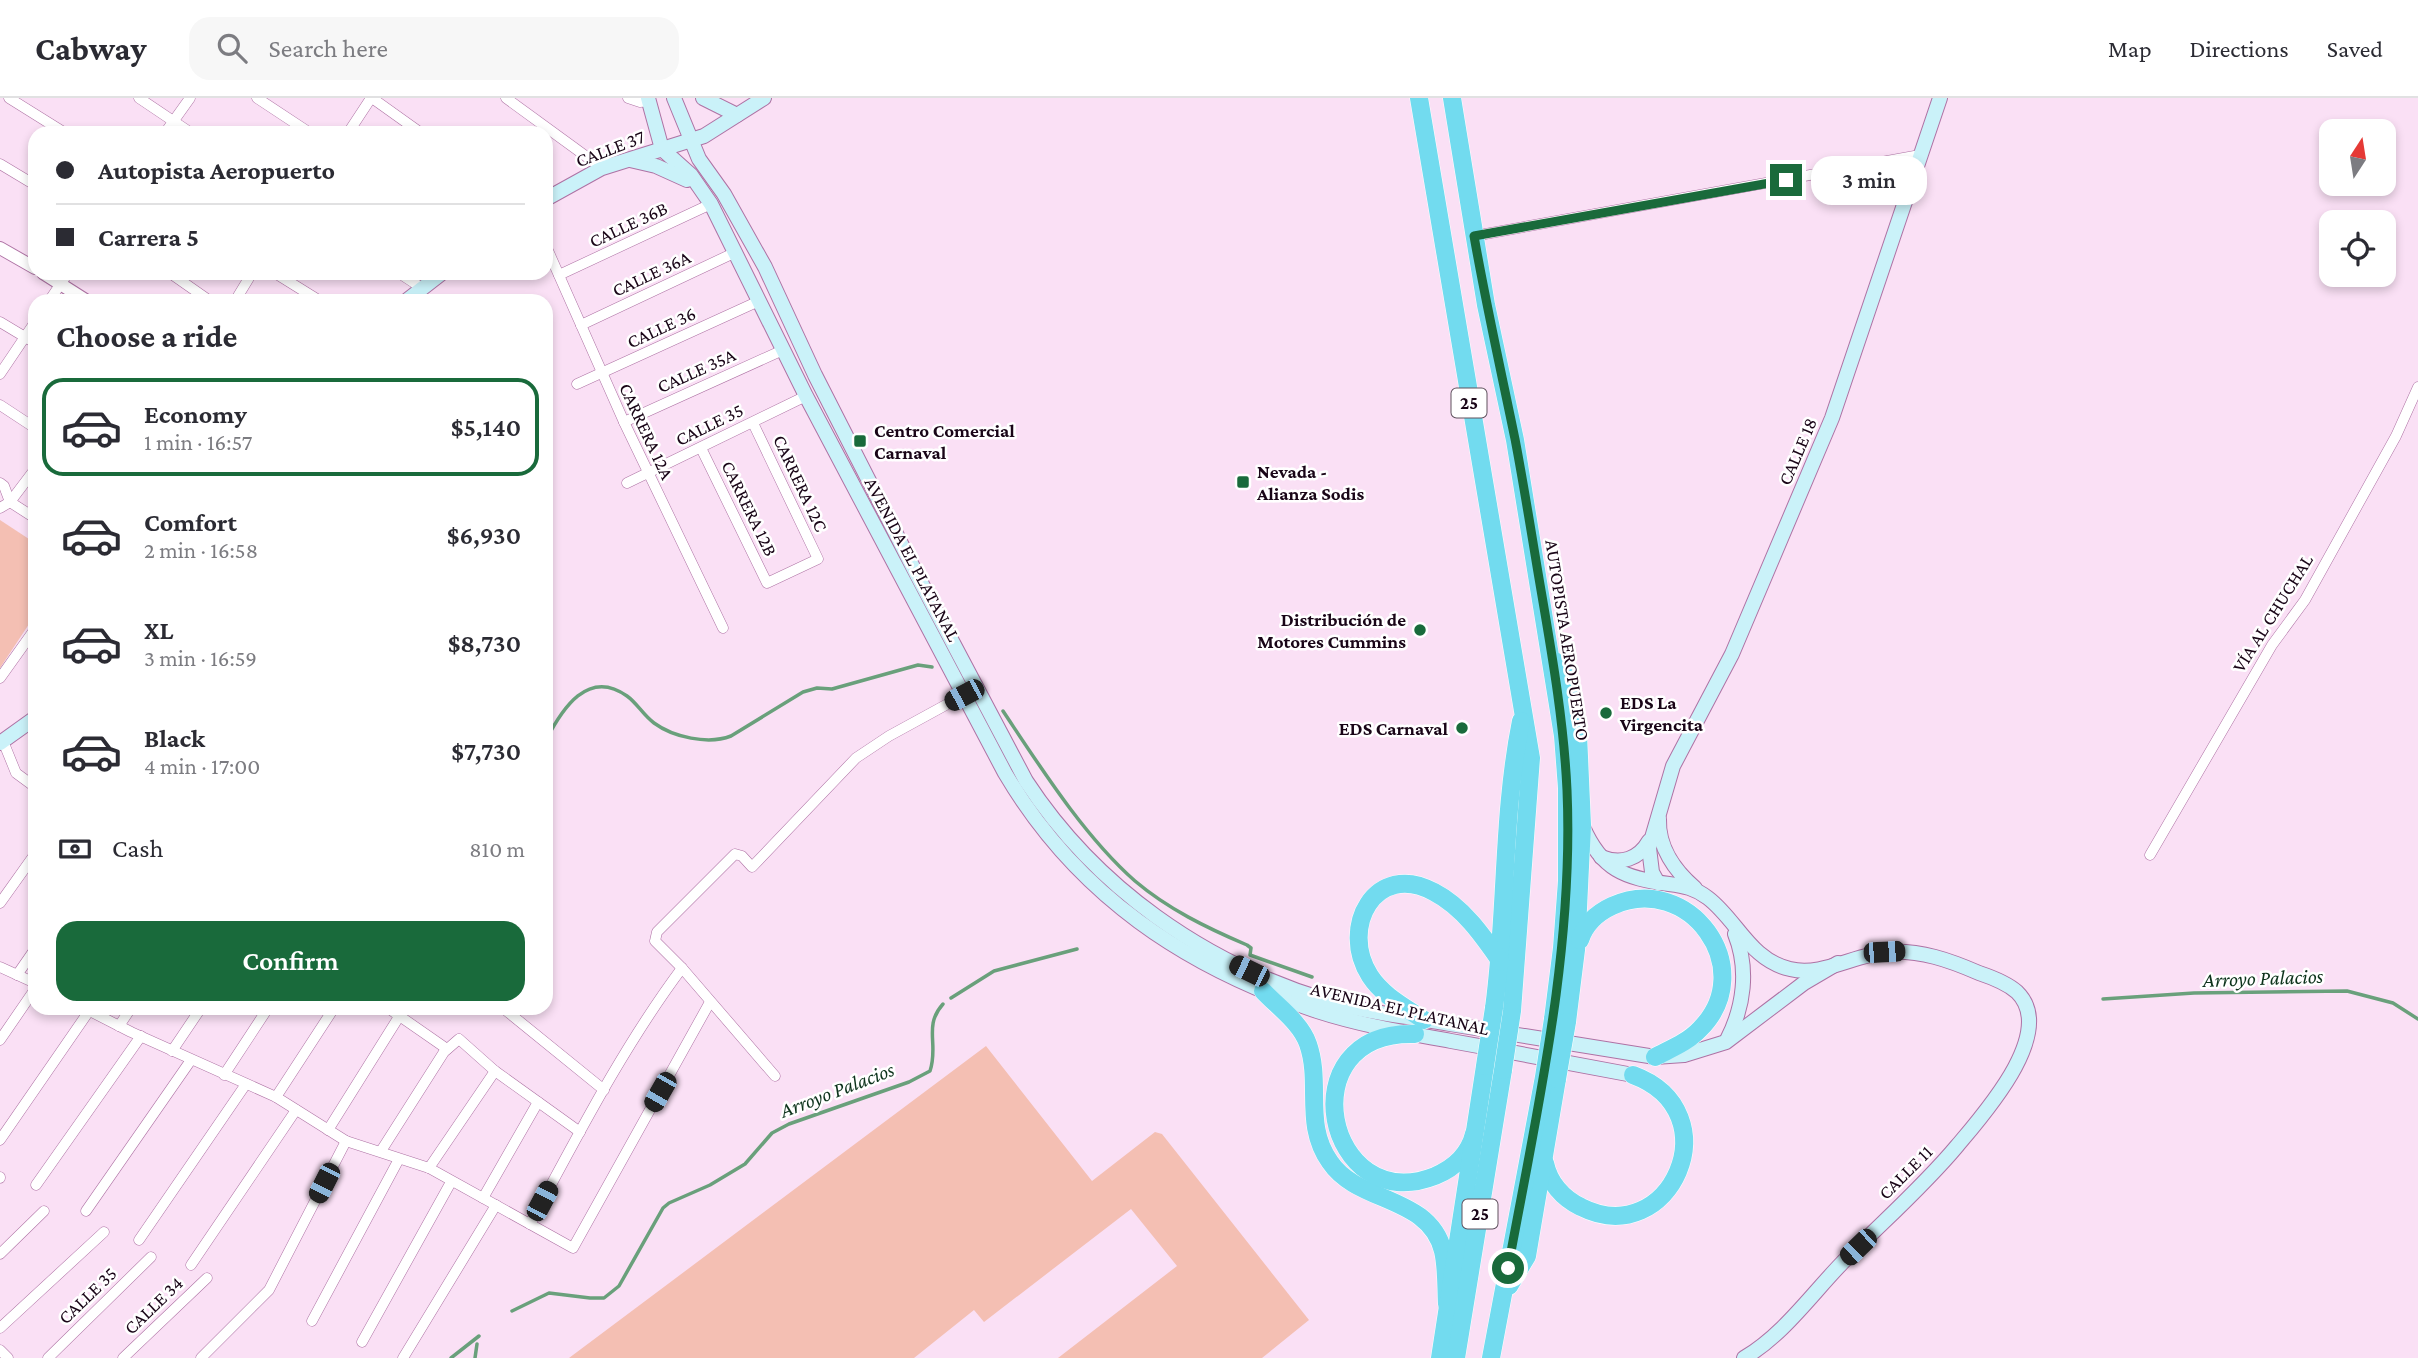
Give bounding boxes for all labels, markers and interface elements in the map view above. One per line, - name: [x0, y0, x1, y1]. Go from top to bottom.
- search box: [189, 17, 679, 80]
- icon: search: [213, 29, 251, 67]
- text: Cabway: [35, 30, 147, 67]
- text: Search here: [269, 34, 388, 63]
- text: Map: [2108, 35, 2152, 62]
- text: Directions: [2190, 35, 2289, 62]
- text: Saved: [2327, 35, 2383, 62]
- north arrow: [2319, 119, 2396, 196]
- map controls: [2319, 119, 2396, 287]
- street label: CALLE 37: [573, 126, 648, 171]
- callout: 3 min: [1810, 155, 1926, 204]
- text: Autopista Aeropuerto: [98, 156, 335, 185]
- route end: [1770, 164, 1802, 196]
- text: 3 min: [1842, 167, 1896, 193]
- street label: CALLE 36B: [586, 197, 671, 252]
- button: locate: [2319, 210, 2396, 287]
- text: Carrera 5: [98, 223, 199, 252]
- street label: CALLE 36A: [609, 246, 694, 301]
- street label: CALLE 36: [624, 302, 699, 352]
- text: Choose a ride: [56, 318, 237, 354]
- street label: CALLE 35A: [654, 344, 739, 397]
- street label: CARRERA 12A: [615, 380, 678, 483]
- road number: 25: [1452, 388, 1486, 418]
- icon: car: [60, 396, 123, 459]
- street label: CALLE 35: [672, 399, 746, 450]
- text: Economy: [144, 400, 247, 429]
- text: $5,140: [451, 413, 521, 442]
- street label: CALLE 18: [1774, 414, 1821, 488]
- place label: Centro Comercial Carnaval: [874, 420, 1015, 463]
- text: 1 min · 16:57: [144, 429, 252, 455]
- street label: CARRERA 12C: [769, 432, 832, 535]
- marker: Centro Comercial Carnaval: [852, 433, 868, 449]
- street label: CARRERA 12B: [717, 457, 782, 559]
- place label: Nevada - Alianza Sodis: [1256, 461, 1364, 504]
- street label: AVENIDA EL PLATANAL: [860, 474, 965, 645]
- marker: Nevada - Alianza Sodis: [1235, 474, 1251, 490]
- icon: car: [60, 504, 123, 567]
- text: Comfort: [144, 508, 237, 537]
- text: $6,930: [447, 521, 521, 550]
- text: 2 min · 16:58: [144, 537, 258, 563]
- street label: AUTOPISTA AEROPUERTO: [1541, 538, 1594, 742]
- street label: VÍA AL CHUCHAL: [2228, 550, 2317, 676]
- place label: Distribución de Motores Cummins: [1257, 609, 1406, 652]
- icon: car: [60, 612, 123, 675]
- text: XL: [144, 616, 173, 645]
- marker: Distribución de Motores Cummins: [1412, 622, 1428, 638]
- text: $8,730: [448, 629, 521, 658]
- text: 3 min · 16:59: [144, 645, 257, 671]
- car: [941, 676, 988, 714]
- place label: EDS La Virgencita: [1619, 692, 1704, 735]
- marker: EDS La Virgencita: [1598, 705, 1614, 721]
- place label: EDS Carnaval: [1339, 718, 1448, 739]
- icon: car: [60, 720, 123, 783]
- marker: EDS Carnaval: [1454, 720, 1470, 736]
- text: Black: [144, 724, 205, 753]
- text: $7,730: [451, 737, 521, 766]
- text: 4 min · 17:00: [144, 753, 260, 779]
- icon: cash: [56, 830, 94, 868]
- text: Cash: [112, 834, 163, 863]
- text: 810 m: [469, 836, 525, 862]
- button: Confirm: [56, 921, 525, 1001]
- car: [1863, 940, 1906, 964]
- car: [1226, 952, 1273, 990]
- water label: Arroyo Palacios: [2201, 964, 2324, 992]
- street label: AVENIDA EL PLATANAL: [1309, 978, 1492, 1039]
- water label: Arroyo Palacios: [776, 1057, 898, 1123]
- car: [641, 1069, 680, 1115]
- street label: CALLE 11: [1874, 1141, 1937, 1204]
- car: [306, 1160, 343, 1206]
- car: [523, 1178, 562, 1224]
- road number: 25: [1462, 1199, 1498, 1228]
- car: [1836, 1225, 1881, 1269]
- route start: [1492, 1252, 1524, 1284]
- street label: CALLE 35: [54, 1263, 121, 1328]
- street label: CALLE 34: [120, 1272, 187, 1338]

